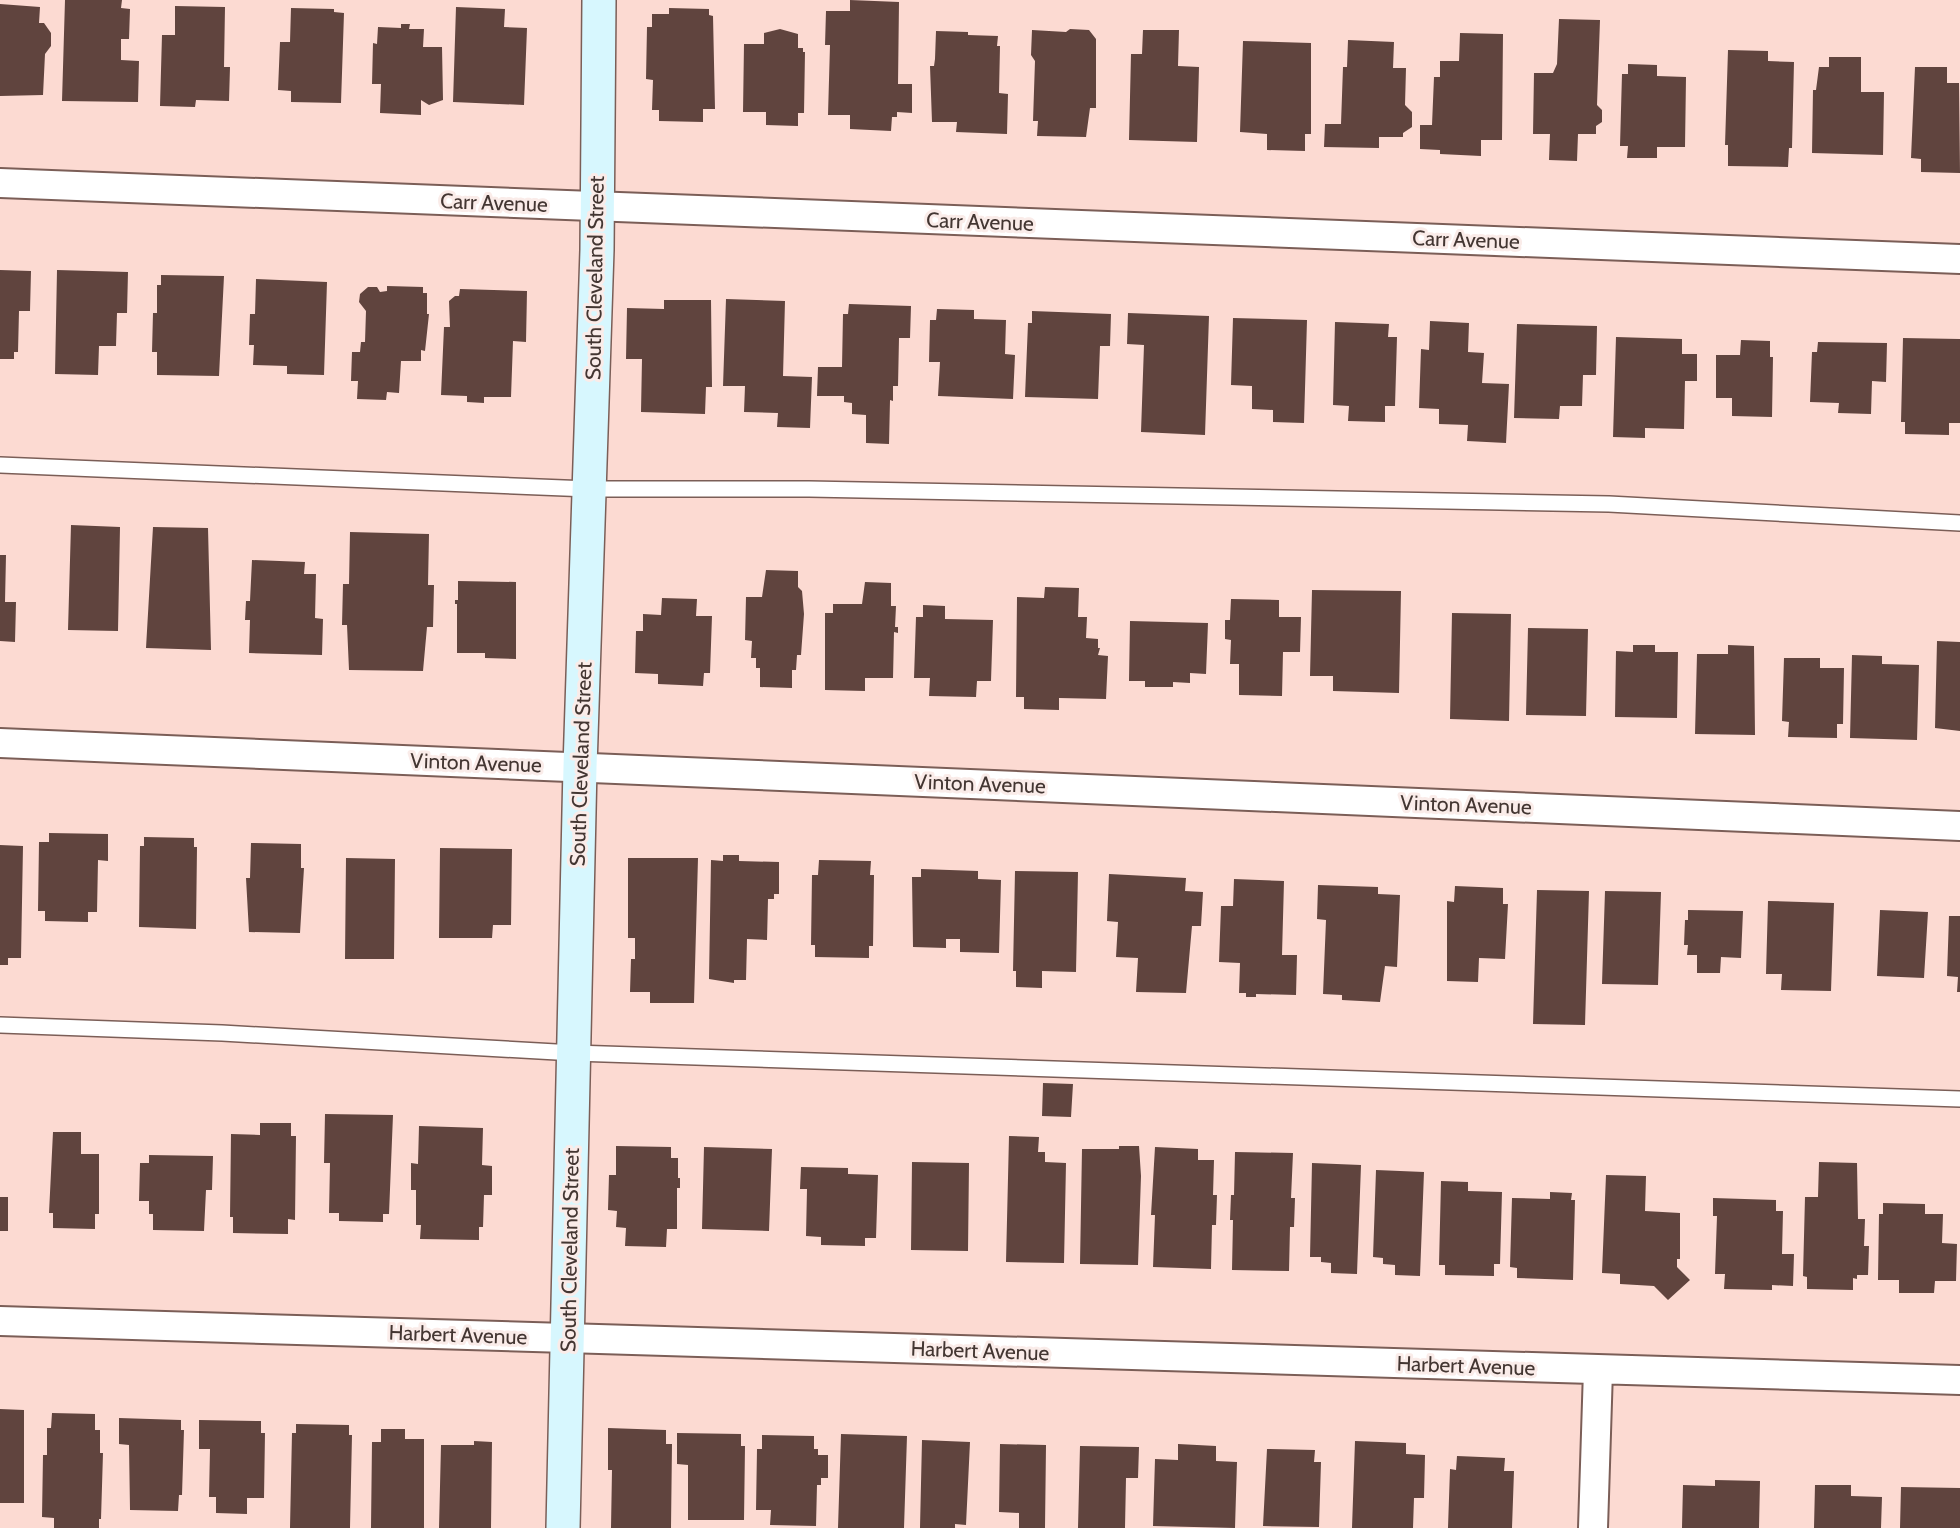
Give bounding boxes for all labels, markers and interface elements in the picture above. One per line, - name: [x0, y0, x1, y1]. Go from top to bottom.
- street label: South Cleveland Street: [580, 176, 609, 380]
- street label: Carr Avenue: [440, 188, 548, 217]
- street label: Carr Avenue: [926, 207, 1034, 236]
- street label: Carr Avenue: [1412, 225, 1520, 254]
- street label: South Cleveland Street: [564, 661, 597, 867]
- street label: Vinton Avenue: [410, 748, 542, 777]
- street label: Vinton Avenue: [914, 769, 1046, 798]
- street label: Vinton Avenue: [1400, 790, 1532, 819]
- street label: South Cleveland Street: [555, 1148, 584, 1352]
- street label: Harbert Avenue: [388, 1320, 528, 1349]
- street label: Harbert Avenue: [910, 1336, 1050, 1365]
- street label: Harbert Avenue: [1396, 1351, 1536, 1380]

